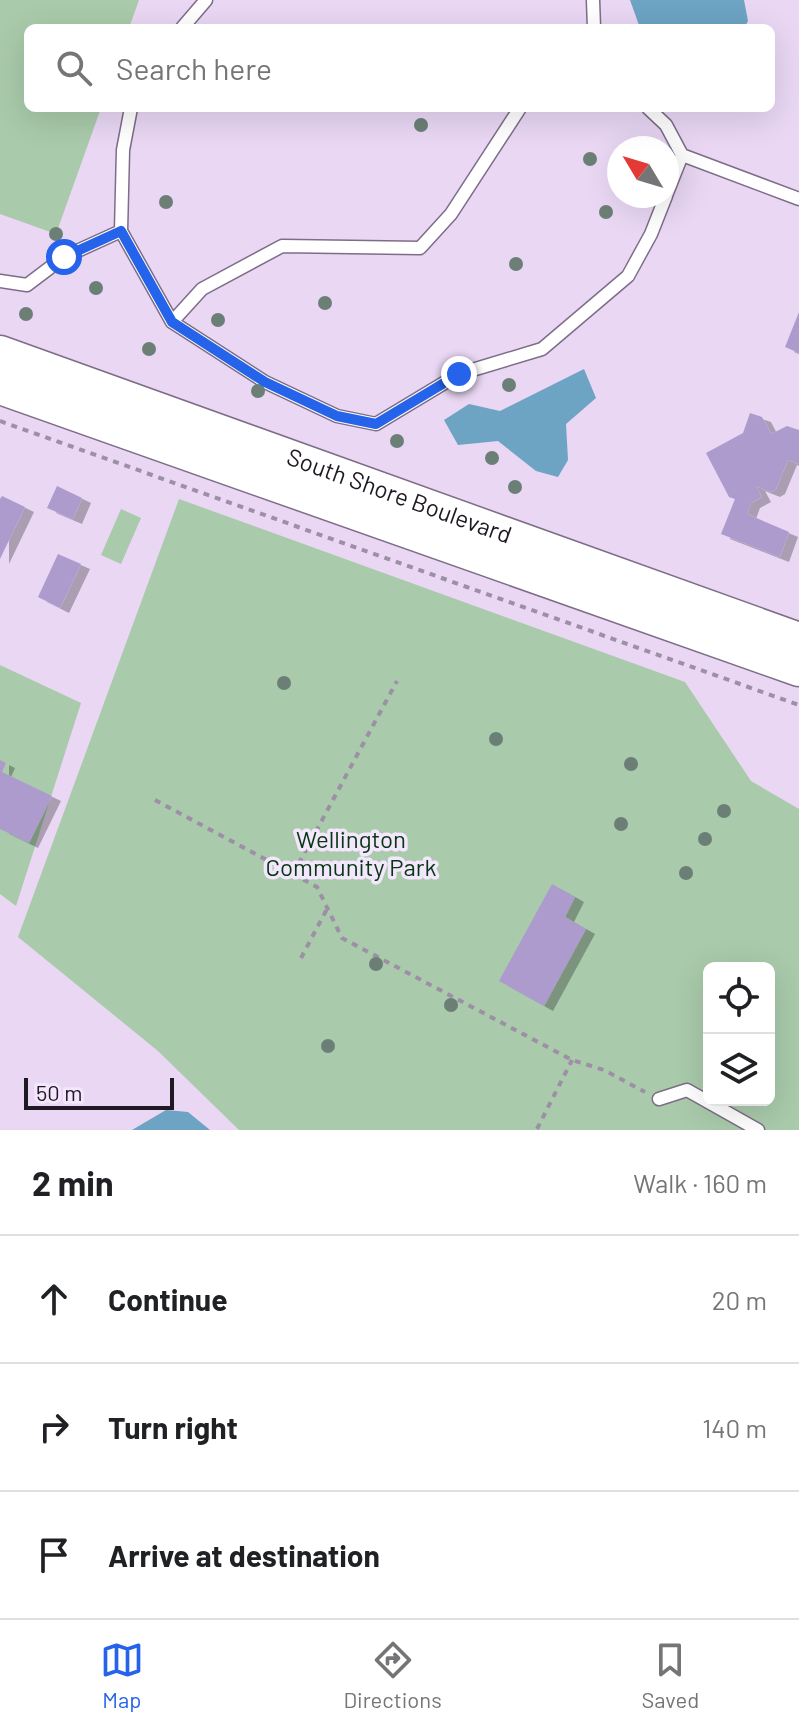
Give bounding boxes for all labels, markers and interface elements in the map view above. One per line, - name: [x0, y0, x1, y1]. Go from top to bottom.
- search box: [24, 24, 775, 112]
- icon: search: [52, 46, 96, 90]
- text: Search here: [116, 50, 272, 86]
- north arrow: [607, 136, 679, 208]
- route start: [46, 239, 82, 275]
- route end: [441, 356, 477, 392]
- street label: South Shore Boulevard: [283, 441, 516, 549]
- park label: Wellington Community Park: [266, 824, 437, 881]
- map controls: [703, 962, 775, 1106]
- button: locate: [703, 962, 775, 1034]
- button: layers: [703, 1034, 775, 1106]
- scale bar: [24, 1074, 174, 1110]
- text: 50 m: [36, 1079, 82, 1105]
- text: 2 min: [32, 1162, 114, 1203]
- text: Walk · 160 m: [633, 1167, 767, 1198]
- icon: ahead: [32, 1277, 76, 1321]
- text: Continue: [108, 1281, 228, 1317]
- text: 20 m: [712, 1284, 767, 1315]
- icon: right: [32, 1405, 76, 1449]
- text: Turn right: [108, 1409, 238, 1445]
- text: 140 m: [702, 1412, 767, 1443]
- icon: arrive: [32, 1533, 76, 1577]
- text: Arrive at destination: [108, 1537, 380, 1573]
- tab: Map: [100, 1638, 144, 1712]
- tab: Directions: [343, 1638, 442, 1712]
- tab: Saved: [641, 1638, 699, 1712]

